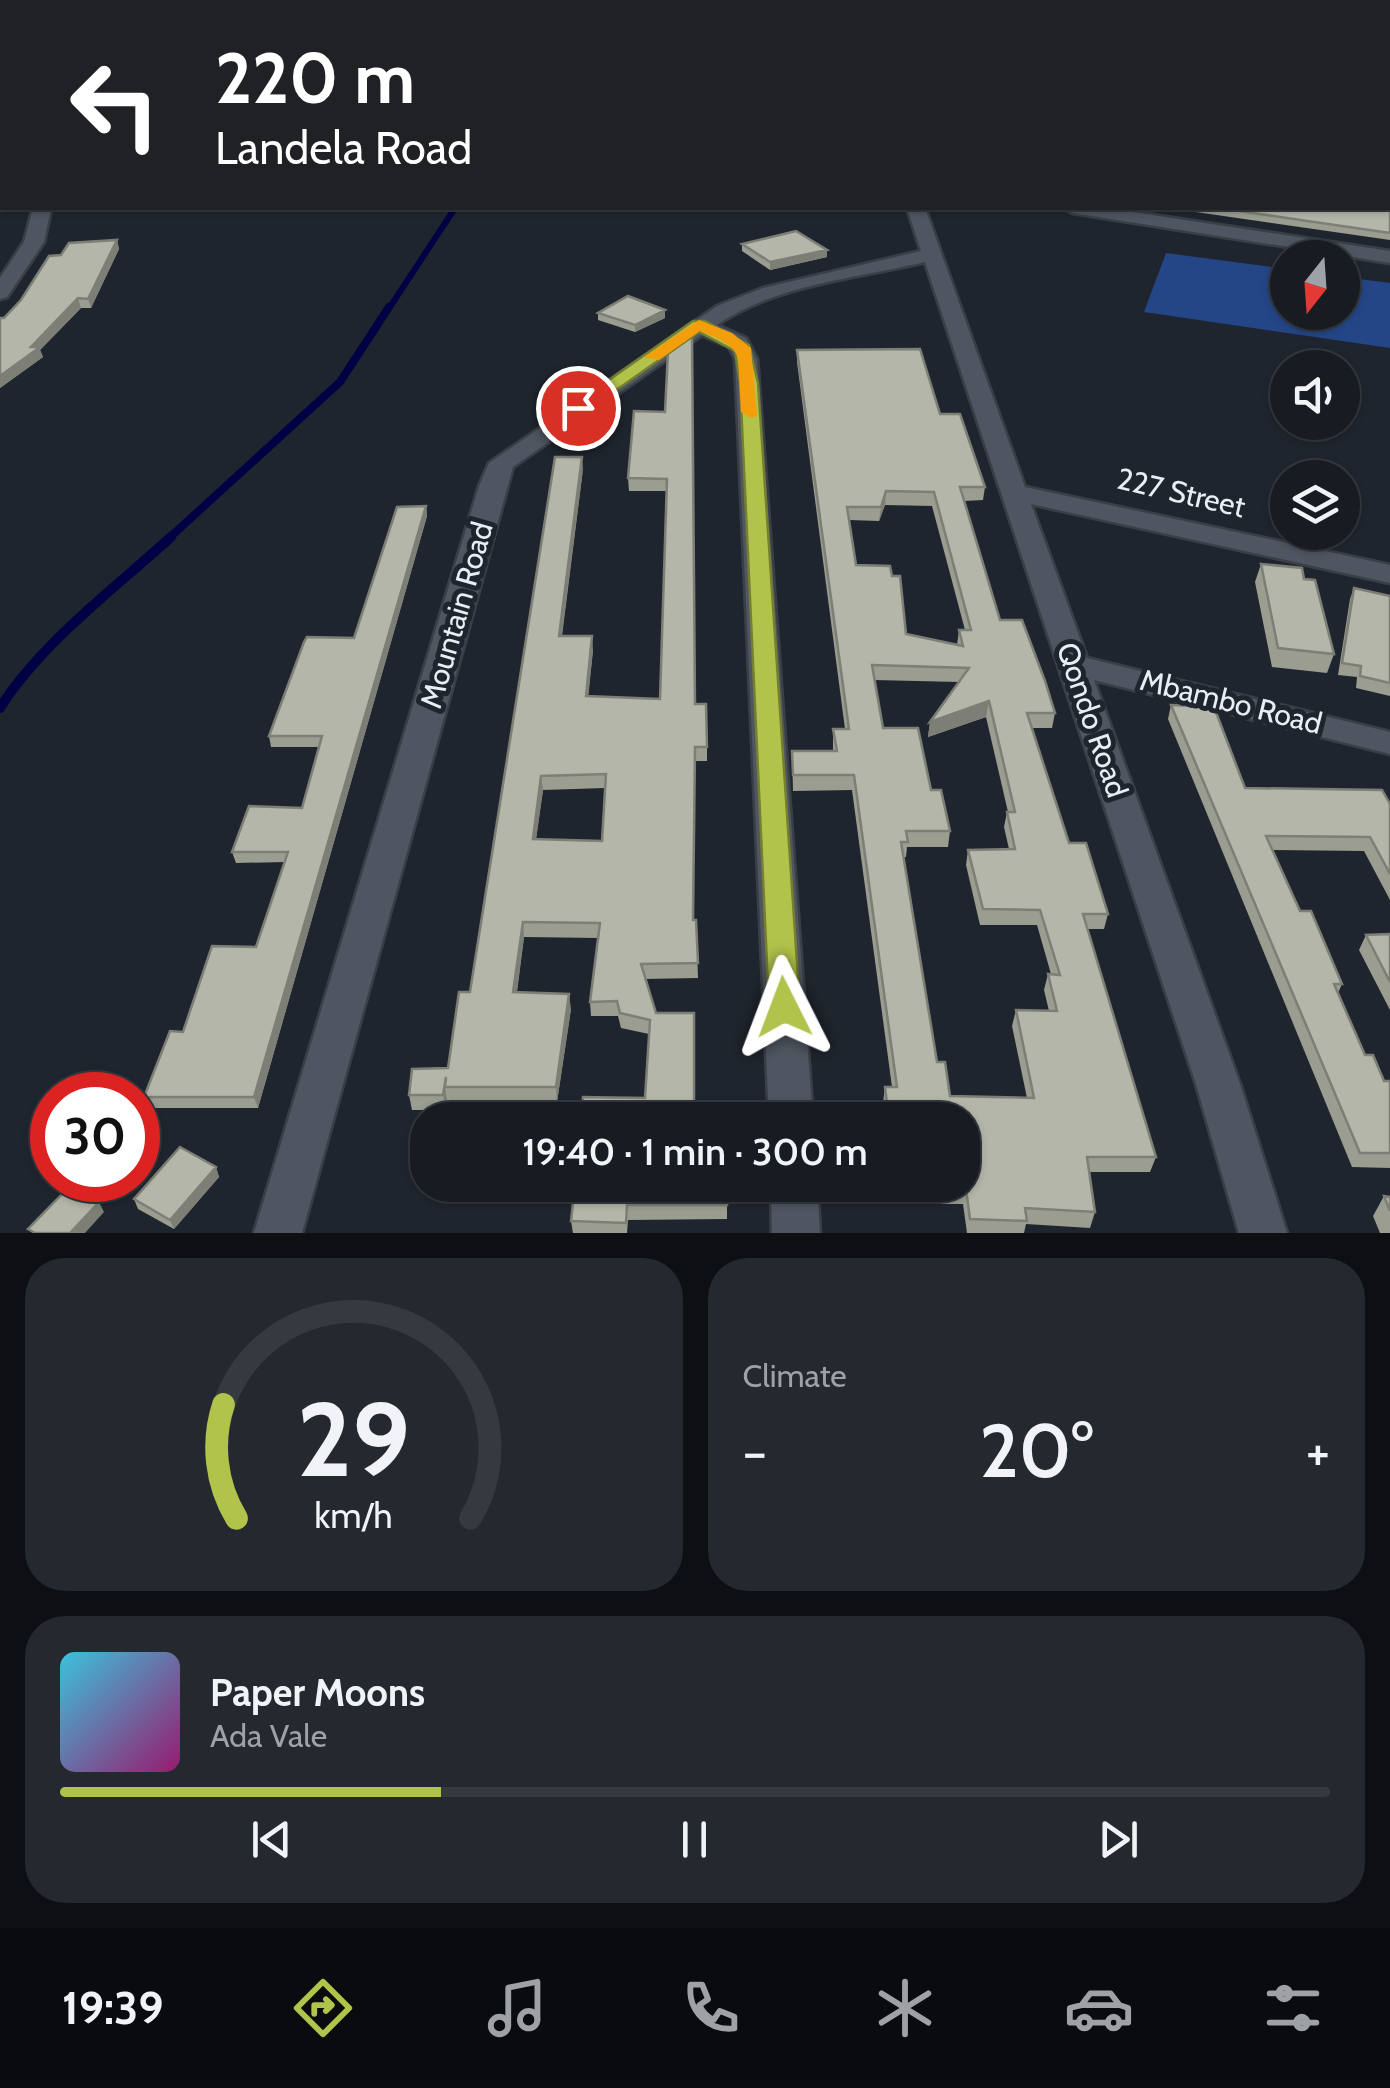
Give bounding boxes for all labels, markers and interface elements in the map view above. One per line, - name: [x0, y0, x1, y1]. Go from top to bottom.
- text: 220 m: [215, 35, 415, 121]
- icon: left: [50, 40, 180, 170]
- text: Landela Road: [215, 121, 472, 175]
- north arrow: [1270, 240, 1360, 330]
- map controls: [1270, 240, 1360, 550]
- button: sound: [1270, 350, 1360, 440]
- pin: [536, 366, 621, 451]
- icon: arrive: [551, 381, 606, 436]
- street label: 227 Street: [1113, 460, 1249, 525]
- button: layers: [1270, 460, 1360, 550]
- street label: Mountain Road: [412, 517, 501, 712]
- street label: Qondo Road: [1049, 638, 1136, 802]
- street label: Mbambo Road: [1136, 661, 1326, 742]
- position arrow: [732, 955, 836, 1059]
- speed limit sign: 30: [30, 1072, 160, 1202]
- text: 19:40 · 1 min · 300 m: [522, 1128, 868, 1175]
- text: Climate: [743, 1356, 847, 1395]
- text: 29: [297, 1376, 410, 1502]
- text: 20°: [979, 1405, 1093, 1496]
- text: −: [743, 1418, 767, 1485]
- text: +: [1306, 1418, 1330, 1485]
- text: km/h: [315, 1494, 393, 1537]
- text: Paper Moons: [210, 1669, 425, 1716]
- text: Ada Vale: [210, 1716, 327, 1755]
- icon: previous: [244, 1812, 299, 1867]
- icon: pause: [667, 1812, 722, 1867]
- icon: next: [1091, 1812, 1146, 1867]
- icon: directions: [288, 1973, 358, 2043]
- icon: music: [482, 1973, 552, 2043]
- icon: phone: [676, 1973, 746, 2043]
- icon: climate: [870, 1973, 940, 2043]
- icon: car: [1064, 1973, 1134, 2043]
- icon: filters: [1258, 1973, 1328, 2043]
- text: 19:39: [62, 1981, 163, 2035]

